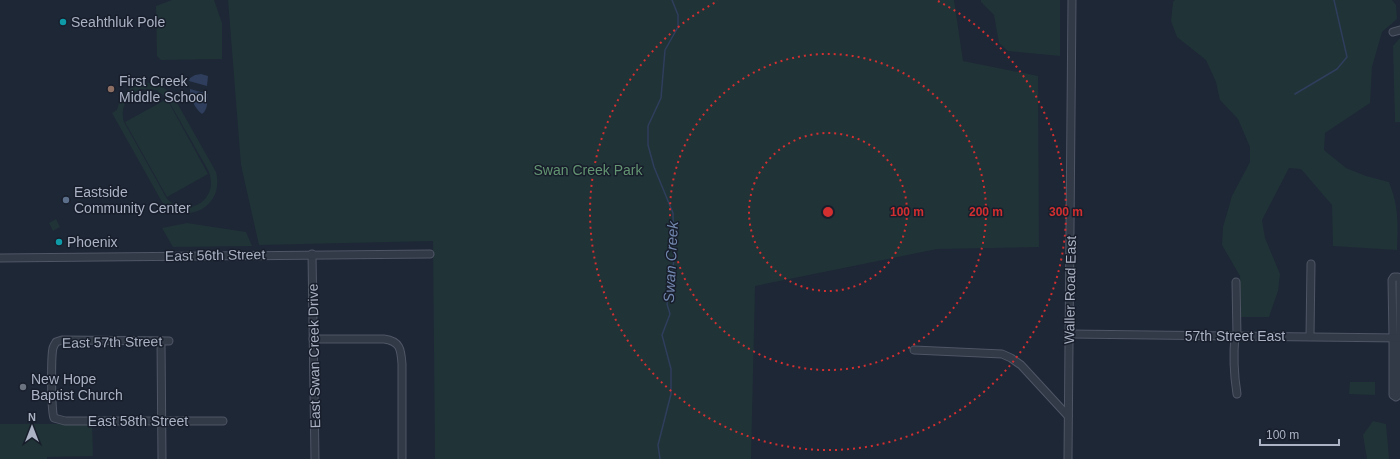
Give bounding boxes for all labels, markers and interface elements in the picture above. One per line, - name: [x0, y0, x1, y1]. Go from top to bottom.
- place label: Seahthluk Pole: [71, 14, 165, 30]
- marker: Seahthluk Pole: [58, 17, 68, 27]
- place label: First Creek Middle School: [119, 73, 207, 105]
- marker: First Creek Middle School: [106, 84, 116, 94]
- park label: Swan Creek Park: [534, 162, 643, 178]
- place label: Eastside Community Center: [74, 184, 191, 216]
- marker: Eastside Community Center: [61, 195, 71, 205]
- centre of rings: [821, 205, 835, 219]
- text: 100 m: [890, 205, 924, 219]
- text: 200 m: [969, 205, 1003, 219]
- text: 300 m: [1049, 205, 1083, 219]
- water label: Swan Creek: [660, 219, 681, 303]
- place label: Phoenix: [67, 234, 118, 250]
- street label: Waller Road East: [1061, 236, 1079, 344]
- marker: Phoenix: [54, 237, 64, 247]
- street label: East 56th Street: [165, 246, 265, 264]
- street label: East Swan Creek Drive: [305, 283, 323, 428]
- street label: 57th Street East: [1185, 328, 1285, 344]
- street label: East 57th Street: [62, 333, 162, 351]
- place label: New Hope Baptist Church: [31, 371, 123, 403]
- marker: New Hope Baptist Church: [18, 382, 28, 392]
- north arrow: [12, 407, 52, 447]
- text: N: [28, 411, 36, 423]
- street label: East 58th Street: [88, 413, 188, 429]
- scale bar: [1260, 421, 1339, 447]
- text: 100 m: [1266, 428, 1299, 442]

